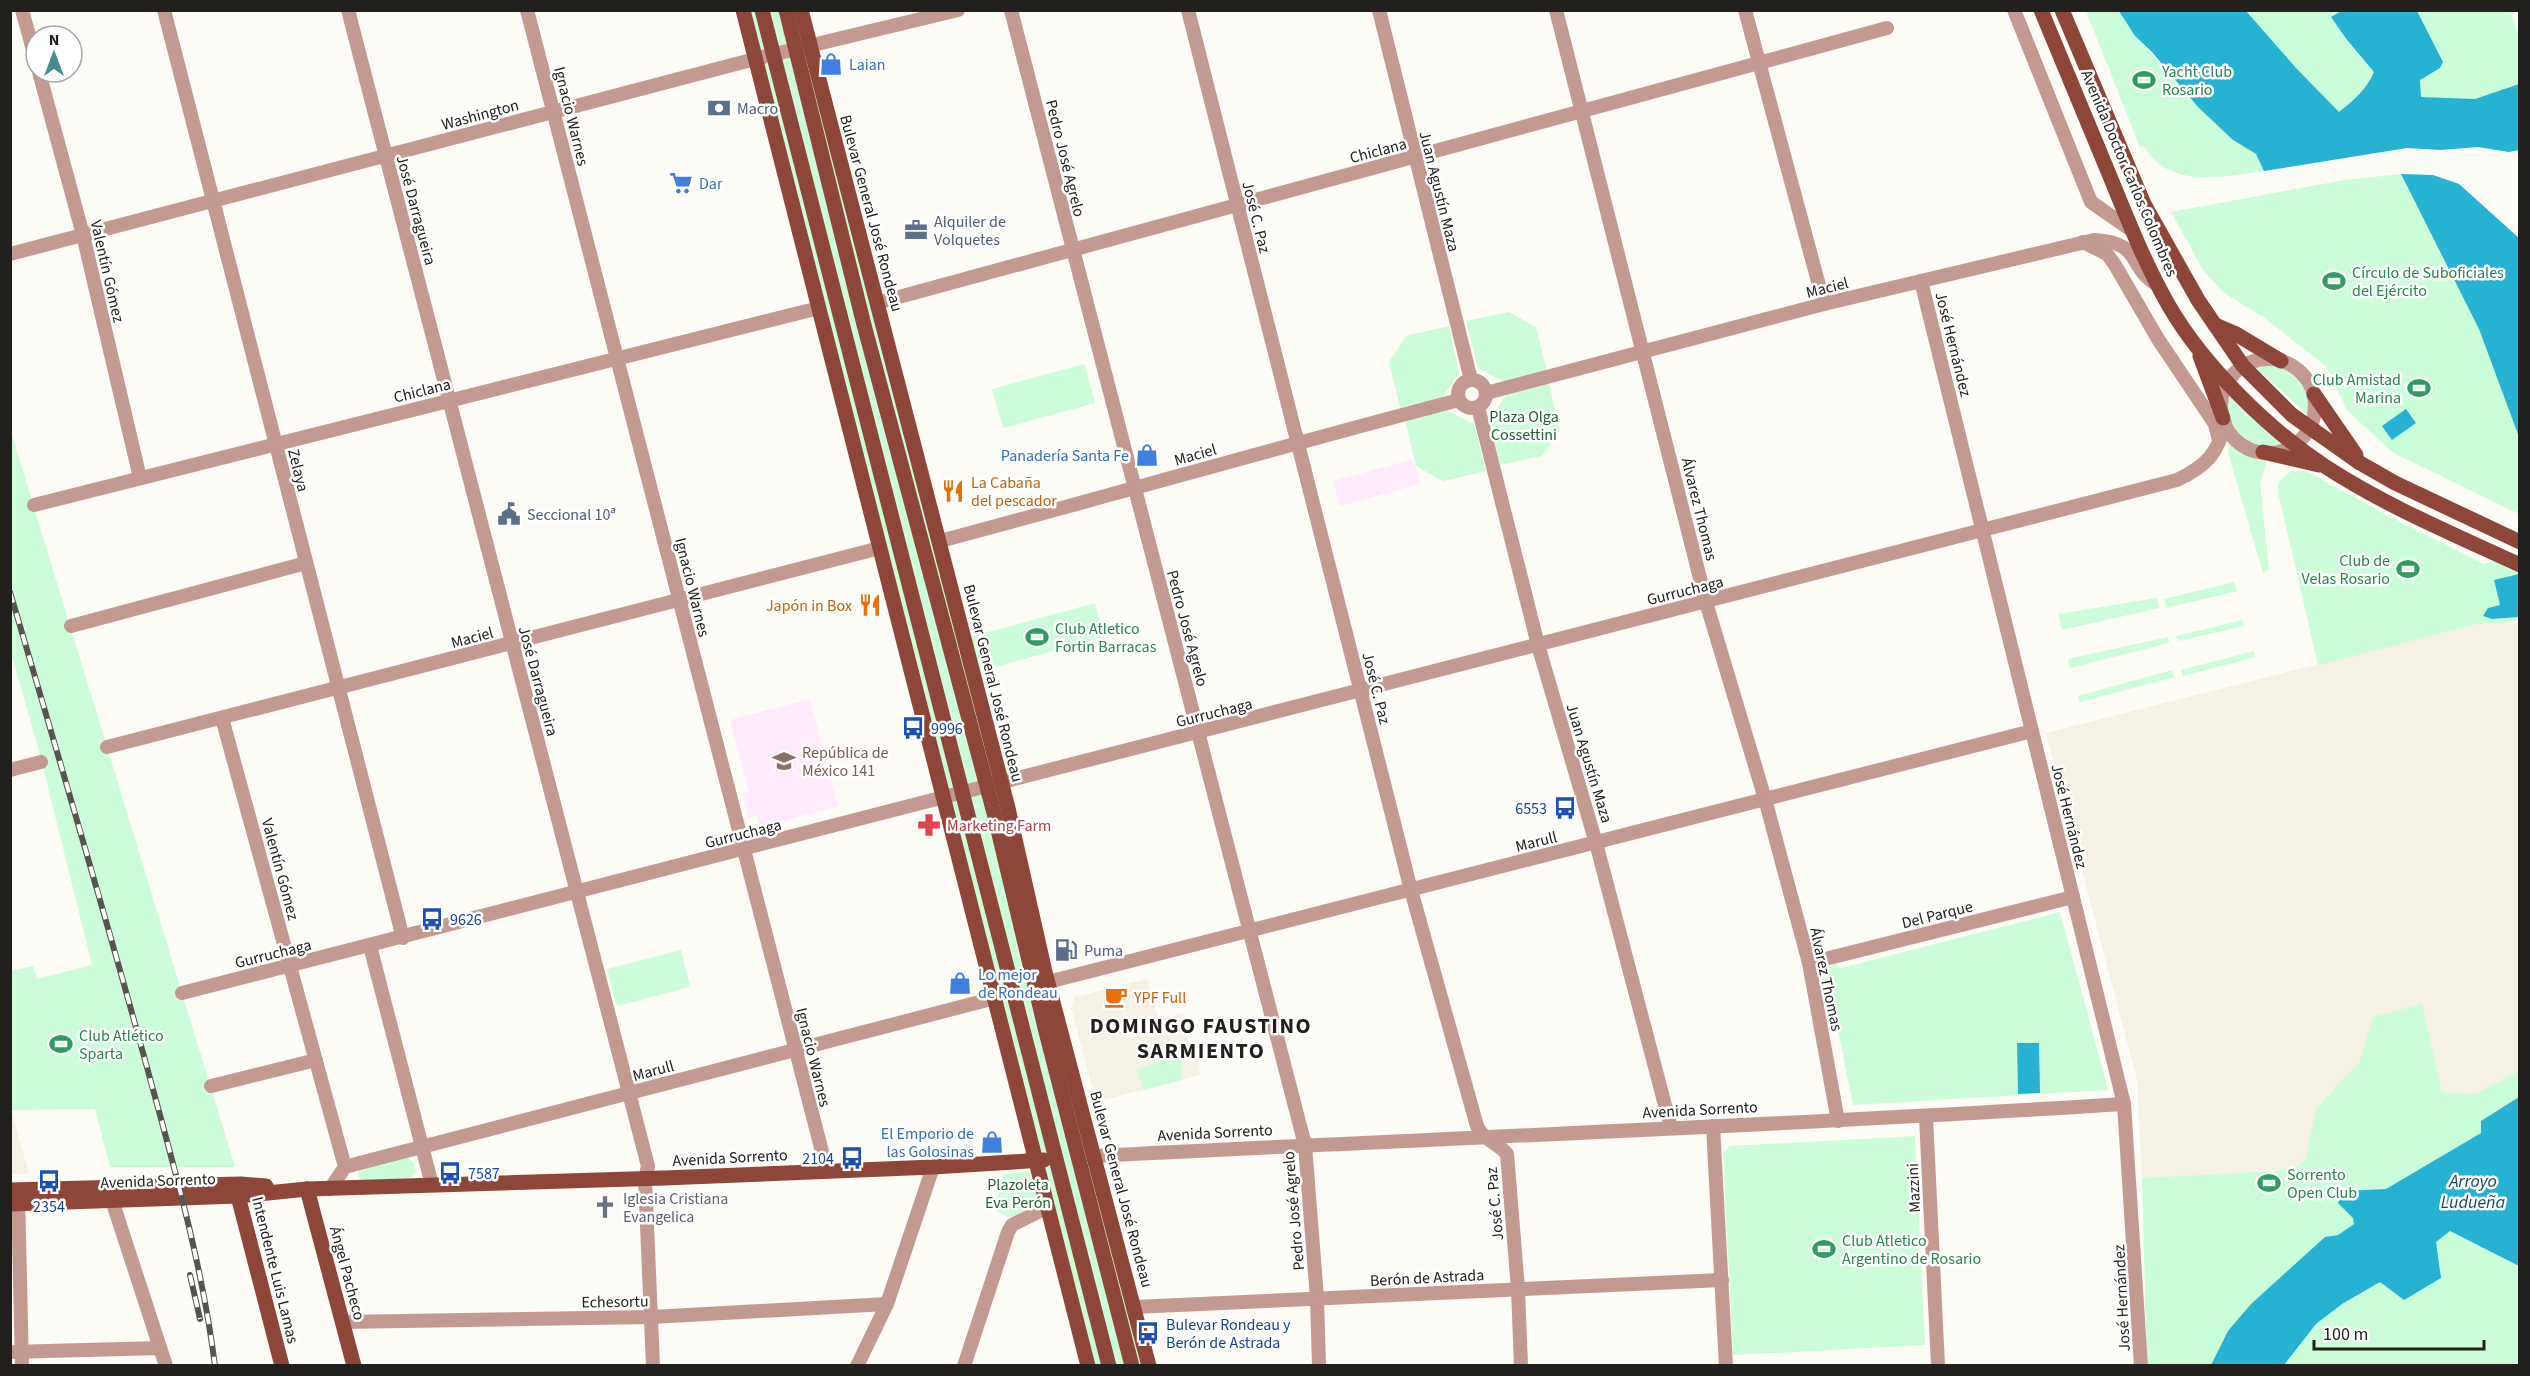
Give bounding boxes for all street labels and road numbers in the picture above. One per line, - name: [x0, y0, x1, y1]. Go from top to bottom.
- street label: Ignacio Warnes: [548, 64, 594, 168]
- street label: Avenida Doctor Carlos Colombres: [2075, 66, 2183, 281]
- street label: Washington: [439, 94, 521, 136]
- street label: Pedro José Agrelo: [1040, 97, 1090, 219]
- street label: Bulevar General José Rondeau: [834, 112, 908, 314]
- street label: Juan Agustín Maza: [1413, 129, 1465, 254]
- street label: Chiclana: [1347, 133, 1409, 169]
- street label: José Darragueira: [391, 153, 441, 268]
- street label: José C. Paz: [1236, 179, 1276, 256]
- street label: Valentín Gómez: [85, 218, 130, 325]
- street label: Maciel: [1804, 272, 1851, 304]
- street label: José Hernández: [1929, 290, 1977, 399]
- street label: Chiclana: [391, 373, 453, 409]
- street label: Maciel: [1172, 438, 1219, 471]
- street label: Zelaya: [282, 446, 314, 494]
- street label: Álvarez Thomas: [1676, 455, 1723, 563]
- street label: Ignacio Warnes: [669, 535, 715, 639]
- street label: Pedro José Agrelo: [1161, 568, 1213, 689]
- street label: Gurruchaga: [1645, 571, 1726, 611]
- street label: Bulevar General José Rondeau: [958, 582, 1028, 784]
- street label: Maciel: [449, 622, 496, 654]
- street label: José Darragueira: [513, 624, 563, 739]
- street label: José C. Paz: [1356, 650, 1396, 727]
- street label: Gurruchaga: [1174, 693, 1255, 733]
- street label: Juan Agustín Maza: [1560, 701, 1618, 826]
- street label: José Hernández: [2045, 762, 2093, 871]
- street label: Gurruchaga: [703, 814, 784, 854]
- street label: Valentín Gómez: [256, 816, 304, 923]
- street label: Marull: [1513, 826, 1559, 858]
- street label: Del Parque: [1899, 896, 1975, 934]
- street label: Álvarez Thomas: [1804, 925, 1848, 1033]
- street label: Gurruchaga: [233, 934, 314, 974]
- street label: Ignacio Warnes: [790, 1005, 836, 1109]
- street label: Marull: [630, 1055, 676, 1087]
- street label: Bulevar General José Rondeau: [1084, 1088, 1158, 1290]
- street label: Avenida Sorrento: [1642, 1096, 1758, 1124]
- street label: Avenida Sorrento: [1157, 1119, 1273, 1147]
- street label: Avenida Sorrento: [672, 1144, 788, 1172]
- street label: Pedro José Agrelo: [1278, 1150, 1310, 1272]
- street label: Mazzini: [1902, 1162, 1926, 1213]
- street label: José C. Paz: [1481, 1166, 1509, 1242]
- street label: Avenida Sorrento: [100, 1168, 216, 1194]
- street label: Intendente Luis Lamas: [246, 1194, 304, 1346]
- street label: Ángel Pacheco: [324, 1224, 370, 1323]
- street label: José Hernández: [2108, 1244, 2136, 1352]
- street label: Berón de Astrada: [1369, 1264, 1485, 1292]
- street label: Echesortu: [581, 1290, 649, 1314]

